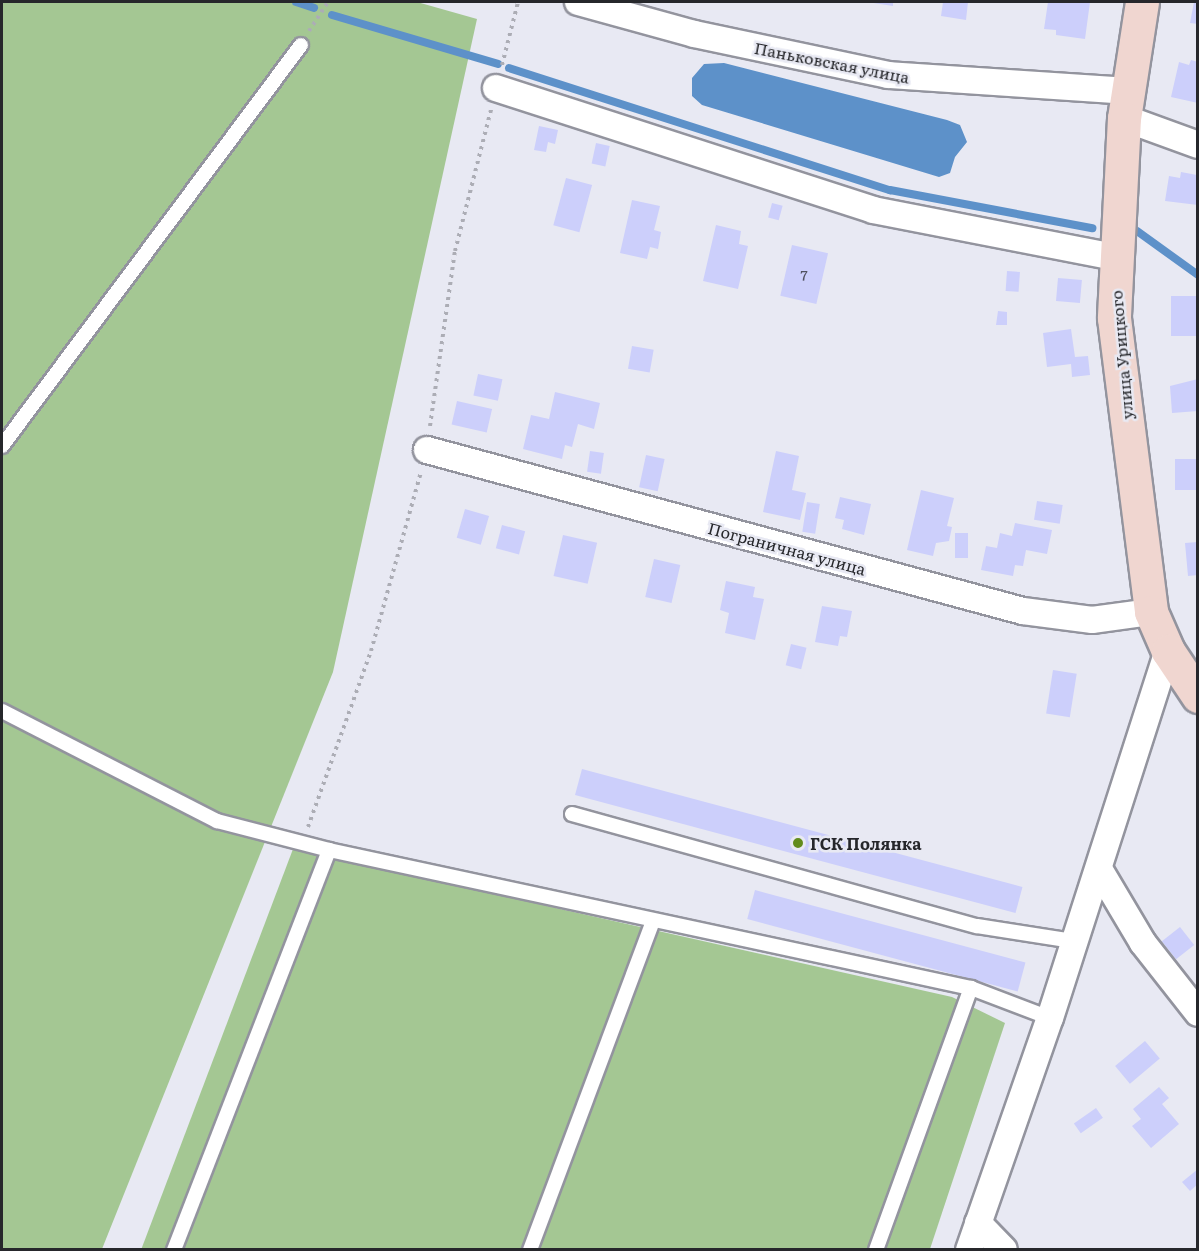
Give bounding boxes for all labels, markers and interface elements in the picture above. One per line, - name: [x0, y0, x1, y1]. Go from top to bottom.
- street label: Паньковская улица: [753, 38, 911, 86]
- house number: 7: [800, 266, 808, 282]
- street label: улица Урицкого: [1106, 290, 1136, 420]
- street label: Пограничная улица: [706, 518, 868, 578]
- place label: ГСК Полянка: [810, 833, 921, 853]
- marker: ГСК Полянка: [791, 836, 805, 850]

